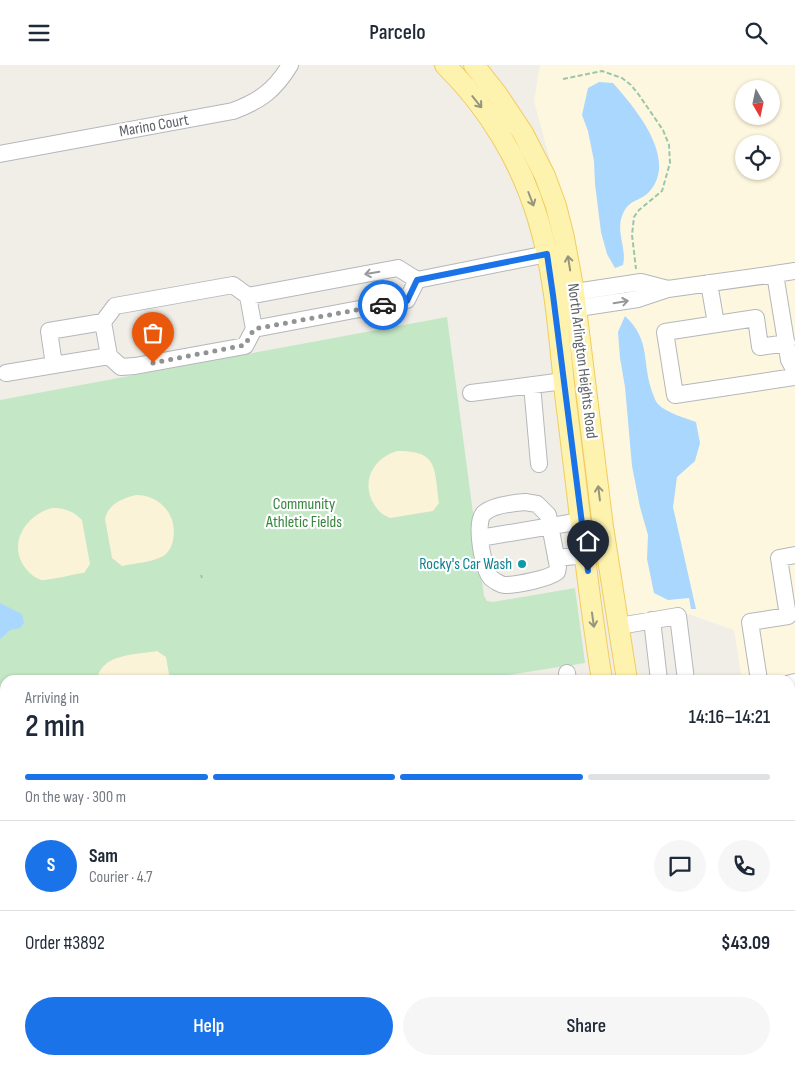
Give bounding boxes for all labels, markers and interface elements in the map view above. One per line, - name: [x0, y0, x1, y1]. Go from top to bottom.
- icon: menu: [25, 19, 53, 47]
- text: Parcelo: [369, 19, 426, 46]
- icon: search: [742, 19, 770, 47]
- north arrow: [735, 80, 780, 125]
- map controls: [735, 80, 780, 180]
- one-way arrow: [472, 95, 483, 108]
- street label: Marino Court: [118, 111, 190, 141]
- button: locate: [735, 135, 780, 180]
- one-way arrow: [527, 191, 536, 206]
- one-way arrow: [564, 255, 574, 271]
- one-way arrow: [364, 268, 380, 278]
- courier: [358, 280, 408, 330]
- street label: North Arlington Heights Road: [563, 282, 601, 440]
- icon: car: [369, 291, 397, 319]
- one-way arrow: [612, 297, 628, 307]
- pin: [132, 312, 174, 363]
- icon: bag: [139, 319, 167, 347]
- one-way arrow: [594, 486, 604, 502]
- park label: Community Athletic Fields: [265, 495, 342, 532]
- pin: [567, 520, 609, 571]
- icon: home: [574, 527, 602, 555]
- place label: Rocky's Car Wash: [419, 555, 512, 574]
- marker: Rocky's Car Wash: [516, 558, 528, 570]
- one-way arrow: [588, 611, 598, 627]
- text: Arriving in: [25, 689, 79, 708]
- text: 14:16–14:21: [689, 706, 770, 729]
- text: 2 min: [25, 707, 85, 746]
- text: On the way · 300 m: [25, 788, 126, 807]
- button: chat: [654, 840, 706, 892]
- button: phone: [718, 840, 770, 892]
- text: Sam: [89, 845, 118, 868]
- text: S: [47, 854, 55, 877]
- text: Courier · 4.7: [89, 868, 152, 887]
- text: Order #3892: [25, 932, 105, 955]
- text: $43.09: [721, 932, 770, 955]
- button: Help: [25, 997, 393, 1055]
- button: Share: [403, 997, 770, 1055]

